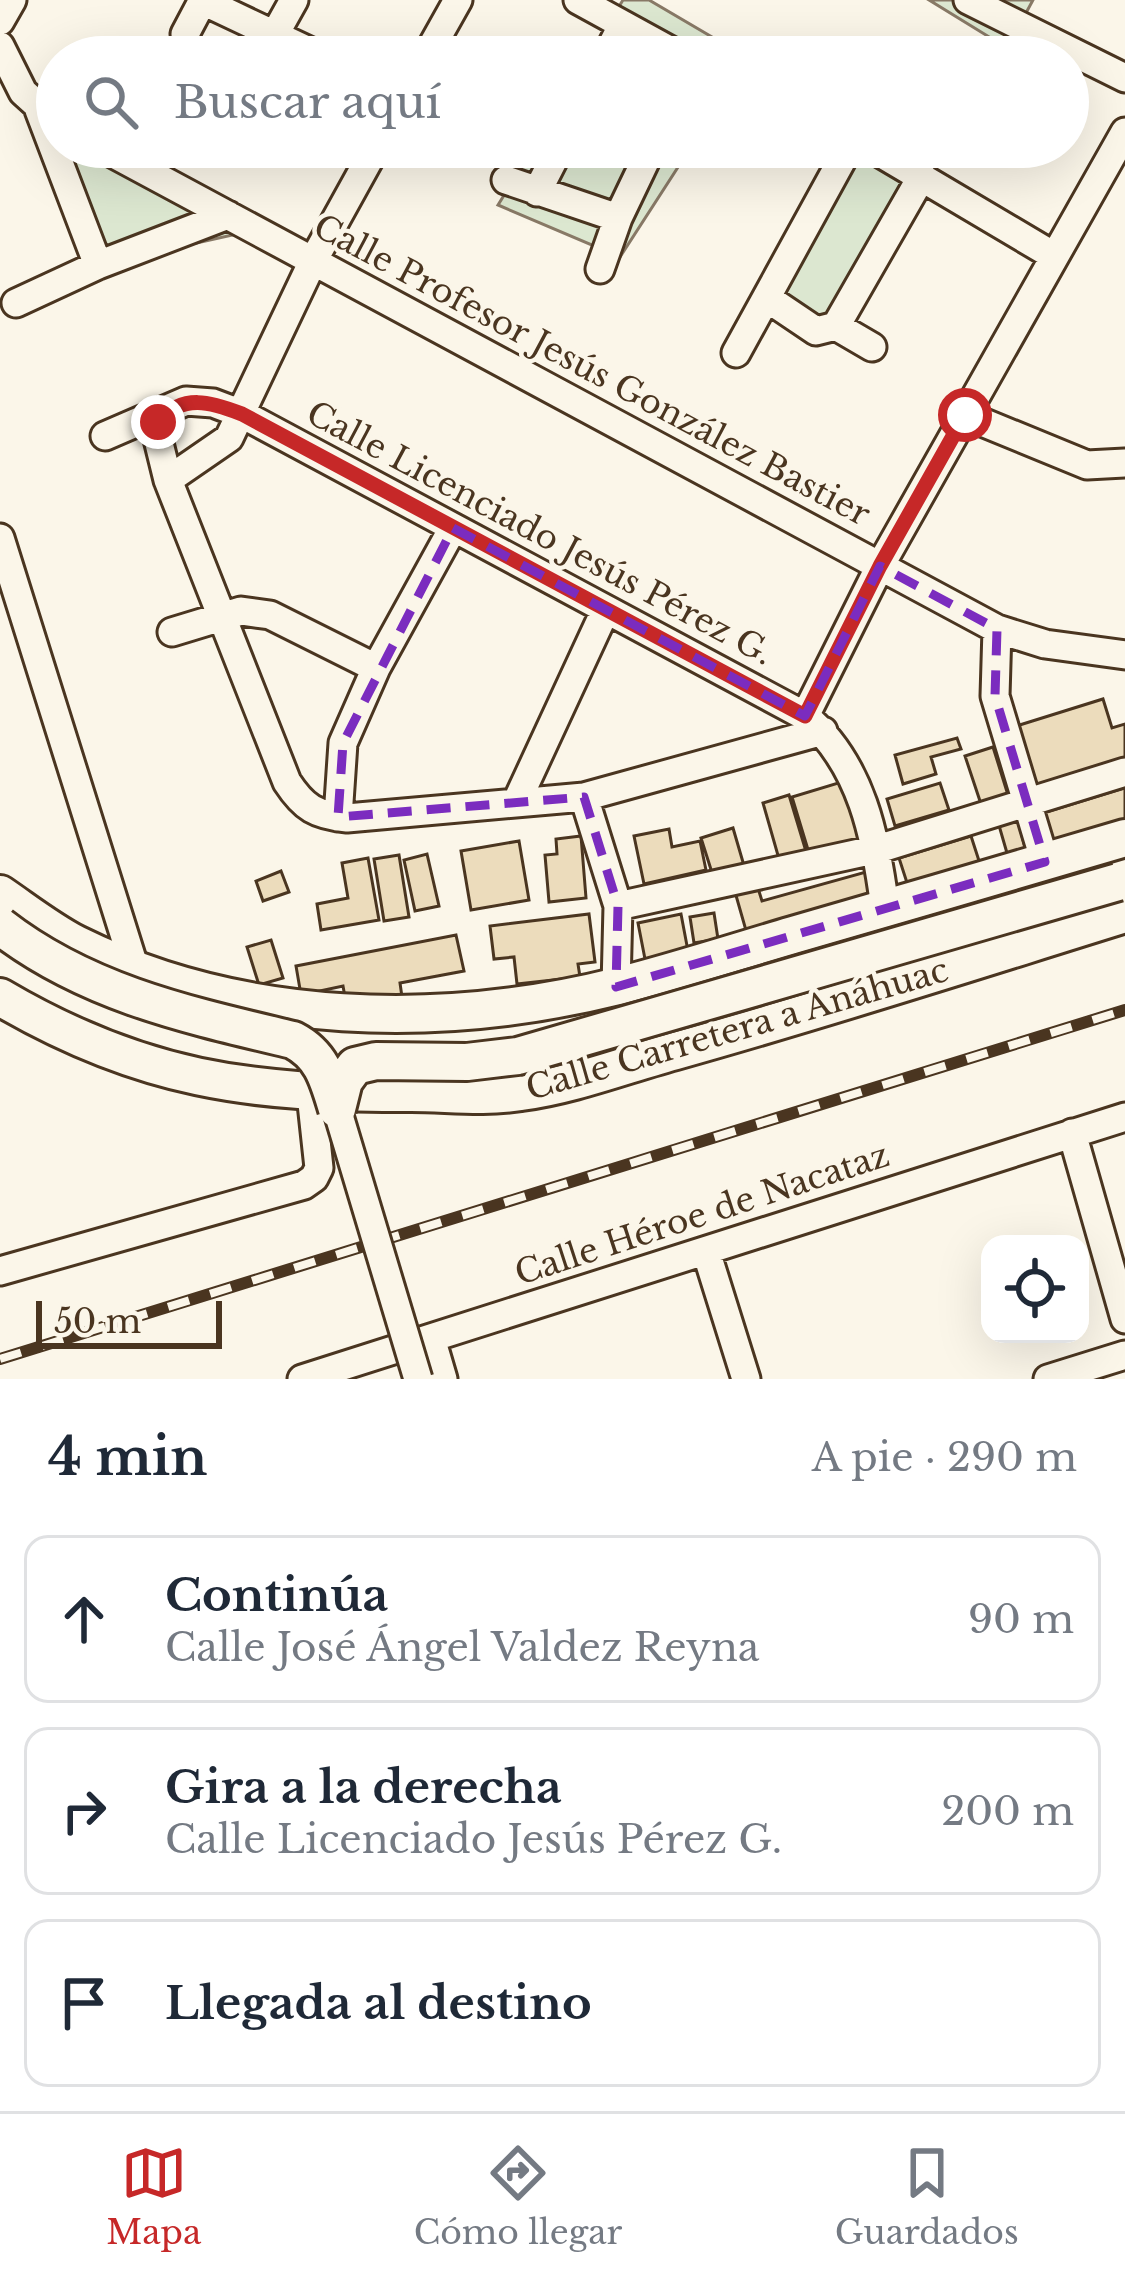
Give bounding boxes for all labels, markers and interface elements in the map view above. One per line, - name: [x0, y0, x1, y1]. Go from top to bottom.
- search box: [36, 36, 1089, 168]
- icon: search: [78, 69, 144, 135]
- text: Buscar aquí: [174, 74, 441, 130]
- street label: Calle Profesor Jesús González Bastier: [307, 205, 877, 535]
- route start: [938, 388, 992, 442]
- street label: Calle Licenciado Jesús Pérez G.: [300, 392, 780, 674]
- route end: [131, 395, 185, 449]
- street label: Calle Carretera a Anáhuac: [521, 949, 953, 1109]
- street label: Calle Héroe de Nacataz: [510, 1134, 894, 1294]
- map controls: [981, 1235, 1089, 1343]
- button: locate: [981, 1235, 1089, 1343]
- scale bar: [36, 1295, 222, 1348]
- text: 50 m: [54, 1301, 141, 1342]
- text: 4 min: [48, 1426, 207, 1489]
- text: A pie · 290 m: [812, 1433, 1077, 1482]
- text: Continúa: [165, 1567, 388, 1623]
- icon: ahead: [51, 1586, 117, 1652]
- text: 90 m: [968, 1595, 1074, 1644]
- text: Calle José Ángel Valdez Reyna: [165, 1623, 759, 1672]
- text: Gira a la derecha: [165, 1759, 562, 1815]
- icon: right: [51, 1778, 117, 1844]
- text: 200 m: [941, 1787, 1074, 1836]
- text: Calle Licenciado Jesús Pérez G.: [165, 1815, 782, 1864]
- icon: arrive: [51, 1970, 117, 2036]
- text: Llegada al destino: [165, 1975, 592, 2031]
- tab: Mapa: [106, 2140, 201, 2253]
- tab: Cómo llegar: [414, 2140, 622, 2253]
- tab: Guardados: [835, 2140, 1019, 2253]

